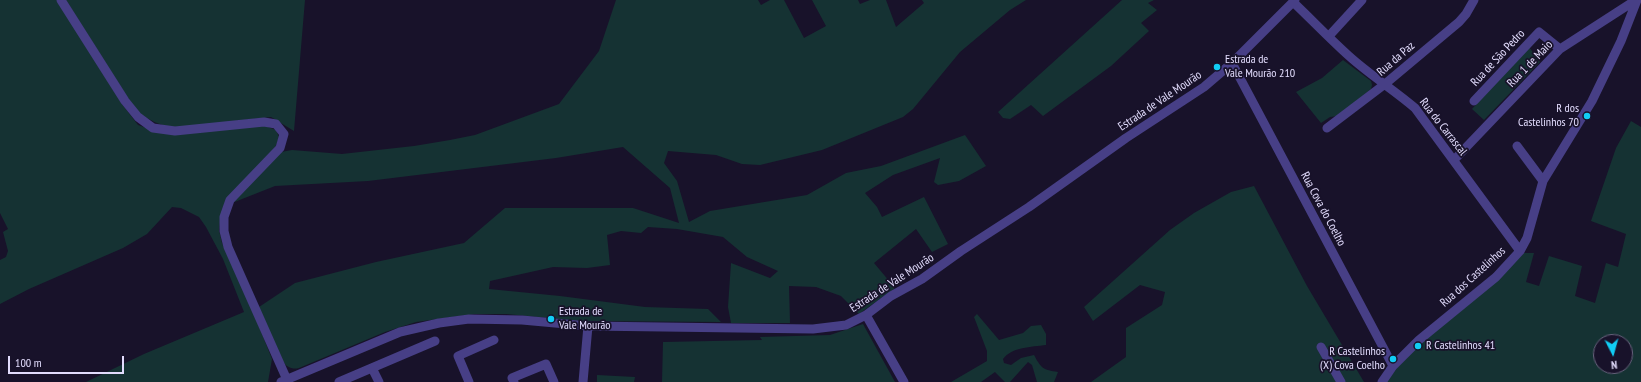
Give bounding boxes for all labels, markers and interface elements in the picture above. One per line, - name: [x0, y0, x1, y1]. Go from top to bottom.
- street label: Rua de São Pedro: [1468, 27, 1528, 89]
- street label: Rua 1 de Maio: [1504, 38, 1556, 90]
- street label: Rua da Paz: [1374, 39, 1418, 79]
- place label: Estrada de Vale Mourão 210: [1225, 53, 1295, 81]
- marker: Estrada de Vale Mourão 210: [1212, 62, 1222, 72]
- street label: Estrada de Vale Mourão: [1116, 68, 1204, 134]
- street label: Rua do Carrascal: [1416, 96, 1470, 158]
- place label: R dos Castelinhos 70: [1518, 102, 1579, 130]
- marker: R dos Castelinhos 70: [1582, 111, 1592, 121]
- street label: Rua Cova do Coelho: [1297, 169, 1349, 249]
- street label: Rua dos Castelinhos: [1437, 244, 1509, 310]
- street label: Estrada de Vale Mourão: [847, 250, 937, 316]
- place label: Estrada de Vale Mourão: [559, 305, 610, 333]
- marker: Estrada de Vale Mourão: [546, 314, 556, 324]
- north arrow: [1593, 334, 1633, 374]
- place label: R Castelinhos 41: [1426, 339, 1495, 353]
- marker: R Castelinhos 41: [1413, 341, 1423, 351]
- place label: R Castelinhos (X) Cova Coelho: [1320, 345, 1385, 373]
- scale bar: [10, 348, 126, 374]
- marker: R Castelinhos (X) Cova Coelho: [1388, 354, 1398, 364]
- text: 100 m: [15, 355, 42, 370]
- text: N: [1610, 358, 1618, 372]

